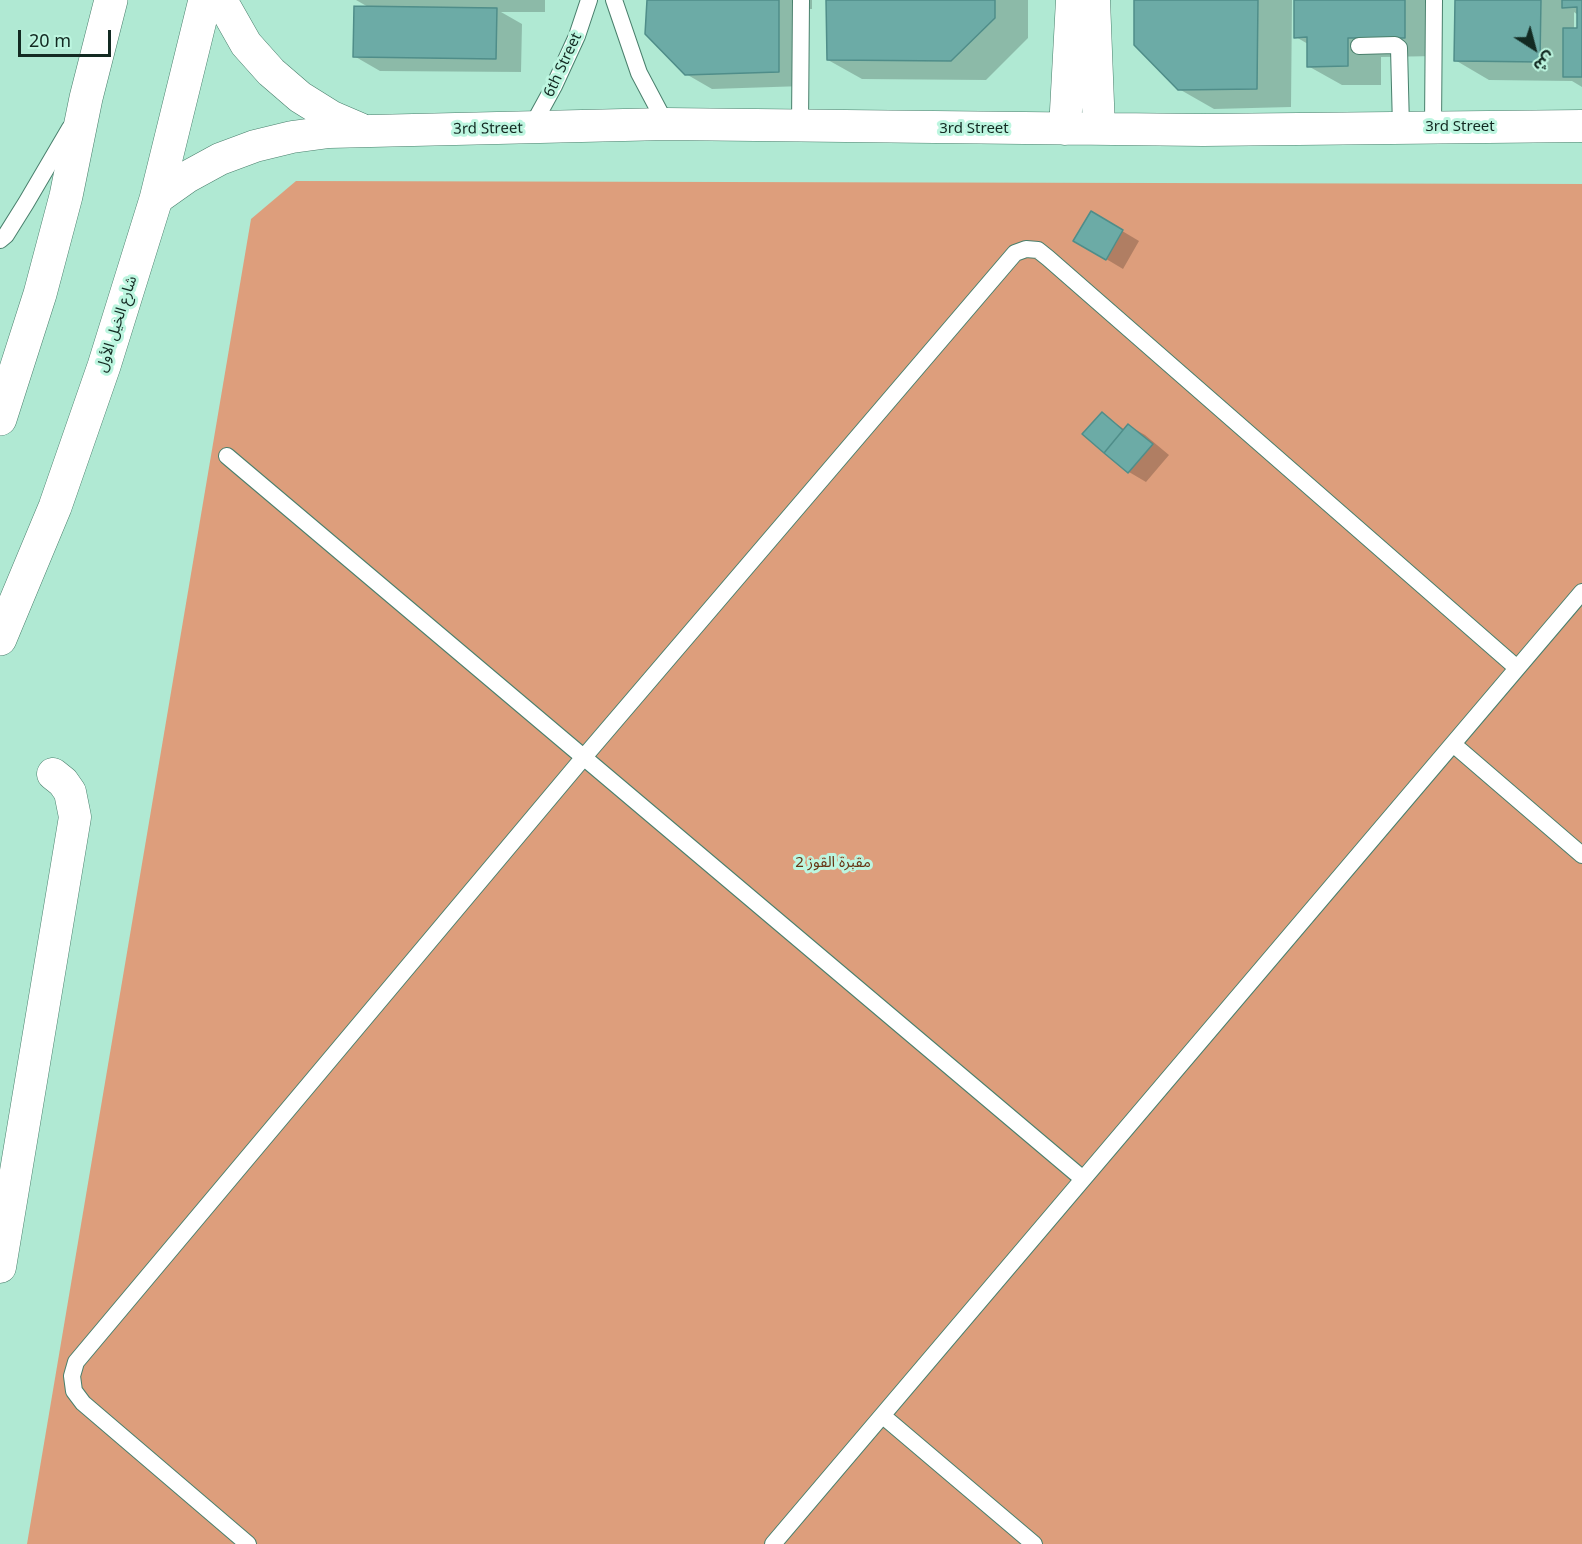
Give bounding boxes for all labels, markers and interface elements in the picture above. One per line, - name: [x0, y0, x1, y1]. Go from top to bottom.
- scale bar: [21, 18, 114, 56]
- north arrow: [1504, 18, 1564, 78]
- text: 20 m: [29, 28, 71, 52]
- street label: 6th Street: [540, 30, 586, 100]
- text: ش: [1529, 47, 1560, 78]
- street label: 3rd Street: [1425, 118, 1495, 136]
- street label: 3rd Street: [453, 119, 523, 139]
- street label: 3rd Street: [939, 120, 1009, 138]
- street label: شارع الخيل الأول: [93, 274, 141, 374]
- park label: مقبرة القوز 2: [795, 854, 871, 872]

